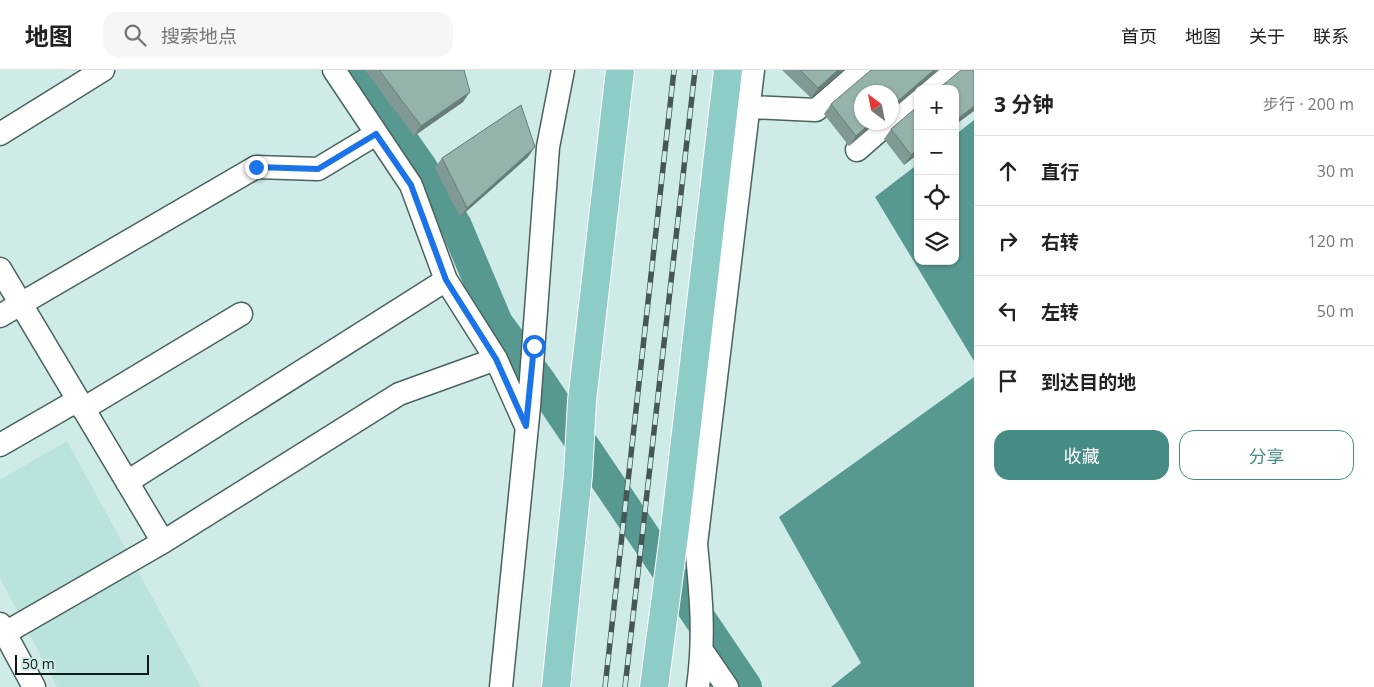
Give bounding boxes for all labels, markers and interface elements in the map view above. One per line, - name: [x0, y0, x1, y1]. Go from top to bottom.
- search box: [103, 12, 453, 57]
- text: 地图: [25, 19, 73, 52]
- icon: search: [121, 21, 149, 49]
- text: 搜索地点: [161, 23, 237, 49]
- text: 首页: [1121, 24, 1157, 48]
- text: 地图: [1185, 24, 1221, 48]
- text: 关于: [1249, 24, 1285, 48]
- text: 联系: [1313, 24, 1349, 48]
- north arrow: [854, 85, 899, 130]
- map controls: [914, 85, 959, 265]
- button: +: [914, 85, 959, 130]
- text: 3 分钟: [994, 90, 1053, 118]
- text: 步行 · 200 m: [1263, 93, 1354, 115]
- button: −: [914, 130, 959, 175]
- route end: [245, 156, 268, 179]
- icon: ahead: [994, 157, 1022, 185]
- text: 直行: [1041, 159, 1079, 185]
- text: 30 m: [1317, 160, 1354, 182]
- button: locate: [914, 175, 959, 220]
- button: layers: [914, 220, 959, 265]
- icon: right: [994, 227, 1022, 255]
- text: 右转: [1041, 229, 1079, 255]
- text: 120 m: [1308, 230, 1354, 252]
- icon: left: [994, 297, 1022, 325]
- text: 左转: [1041, 299, 1079, 325]
- text: 50 m: [1317, 300, 1354, 322]
- route start: [523, 335, 546, 358]
- icon: arrive: [994, 367, 1022, 395]
- text: 到达目的地: [1041, 369, 1136, 395]
- button: 收藏: [994, 430, 1169, 480]
- button: 分享: [1179, 430, 1354, 480]
- scale bar: [15, 652, 149, 675]
- text: 50 m: [22, 654, 55, 673]

